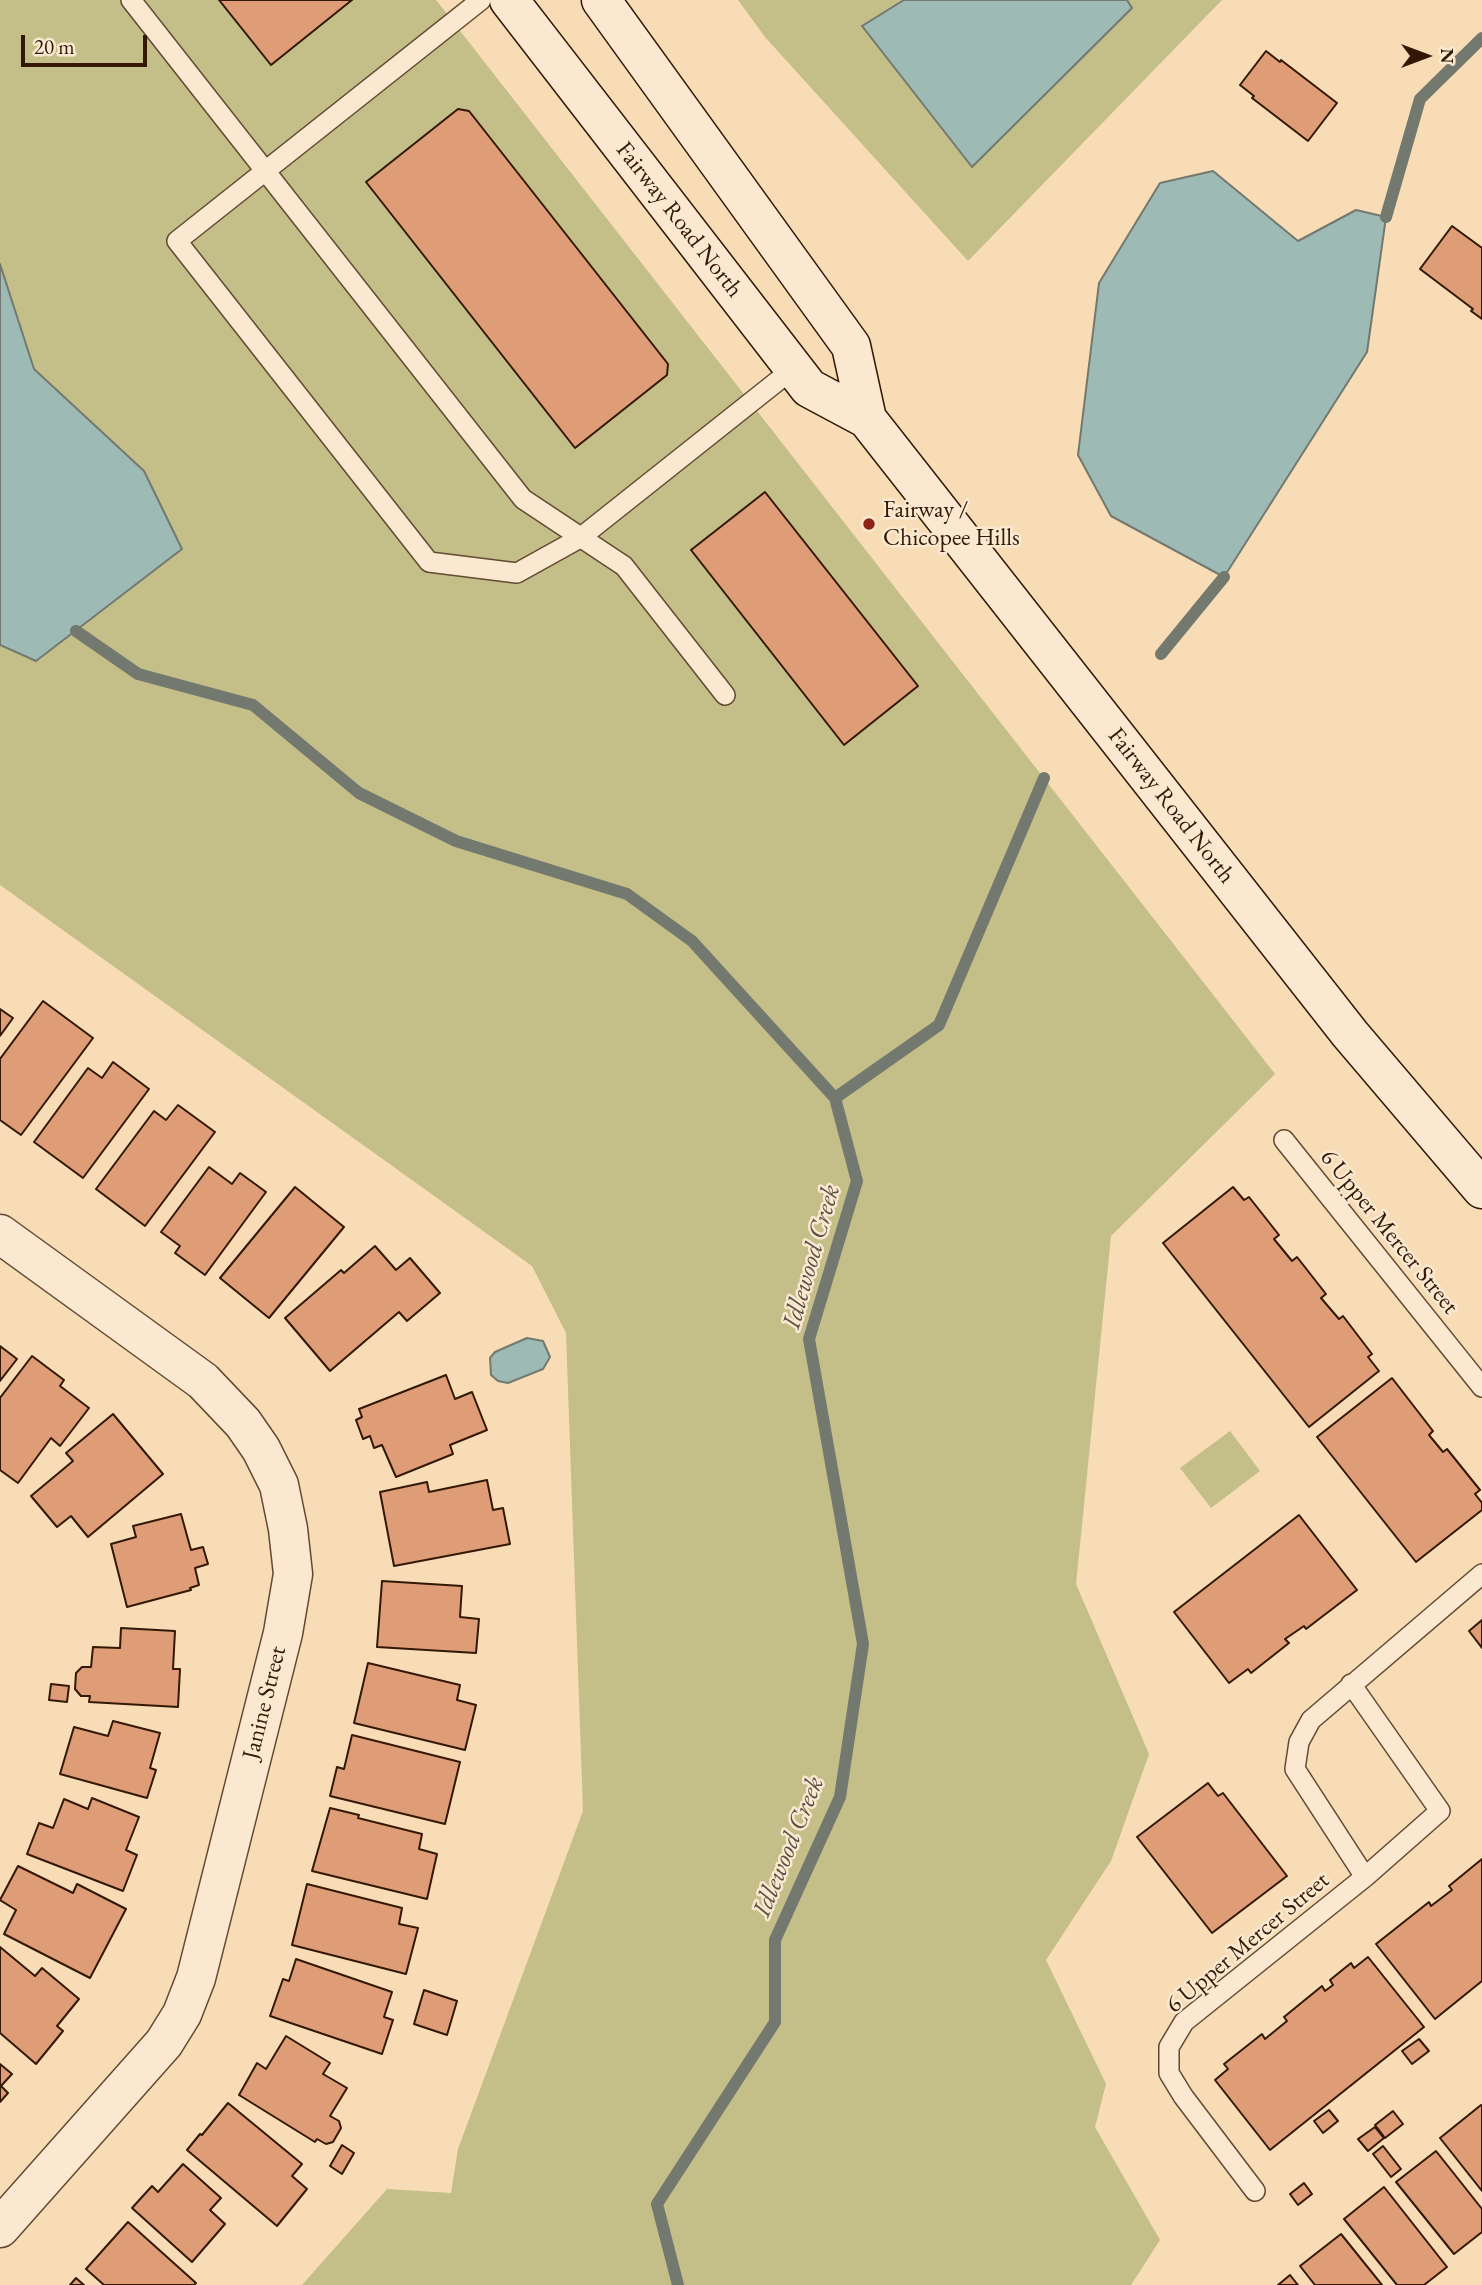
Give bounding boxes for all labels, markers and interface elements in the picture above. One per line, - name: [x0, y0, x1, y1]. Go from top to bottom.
- scale bar: [24, 21, 150, 65]
- north arrow: [1391, 21, 1461, 91]
- text: 20 m: [34, 33, 75, 60]
- text: N: [1435, 48, 1460, 64]
- street label: Fairway Road North: [609, 136, 749, 304]
- place label: Fairway / Chicopee Hills: [883, 496, 1020, 552]
- marker: Fairway / Chicopee Hills: [861, 516, 877, 532]
- street label: Fairway Road North: [1101, 722, 1241, 890]
- street label: 6 Upper Mercer Street: [1314, 1144, 1464, 1320]
- water label: Idlewood Creek: [777, 1181, 847, 1333]
- street label: Janine Street: [237, 1643, 293, 1763]
- water label: Idlewood Creek: [747, 1772, 831, 1922]
- street label: 6 Upper Mercer Street: [1161, 1866, 1335, 2020]

